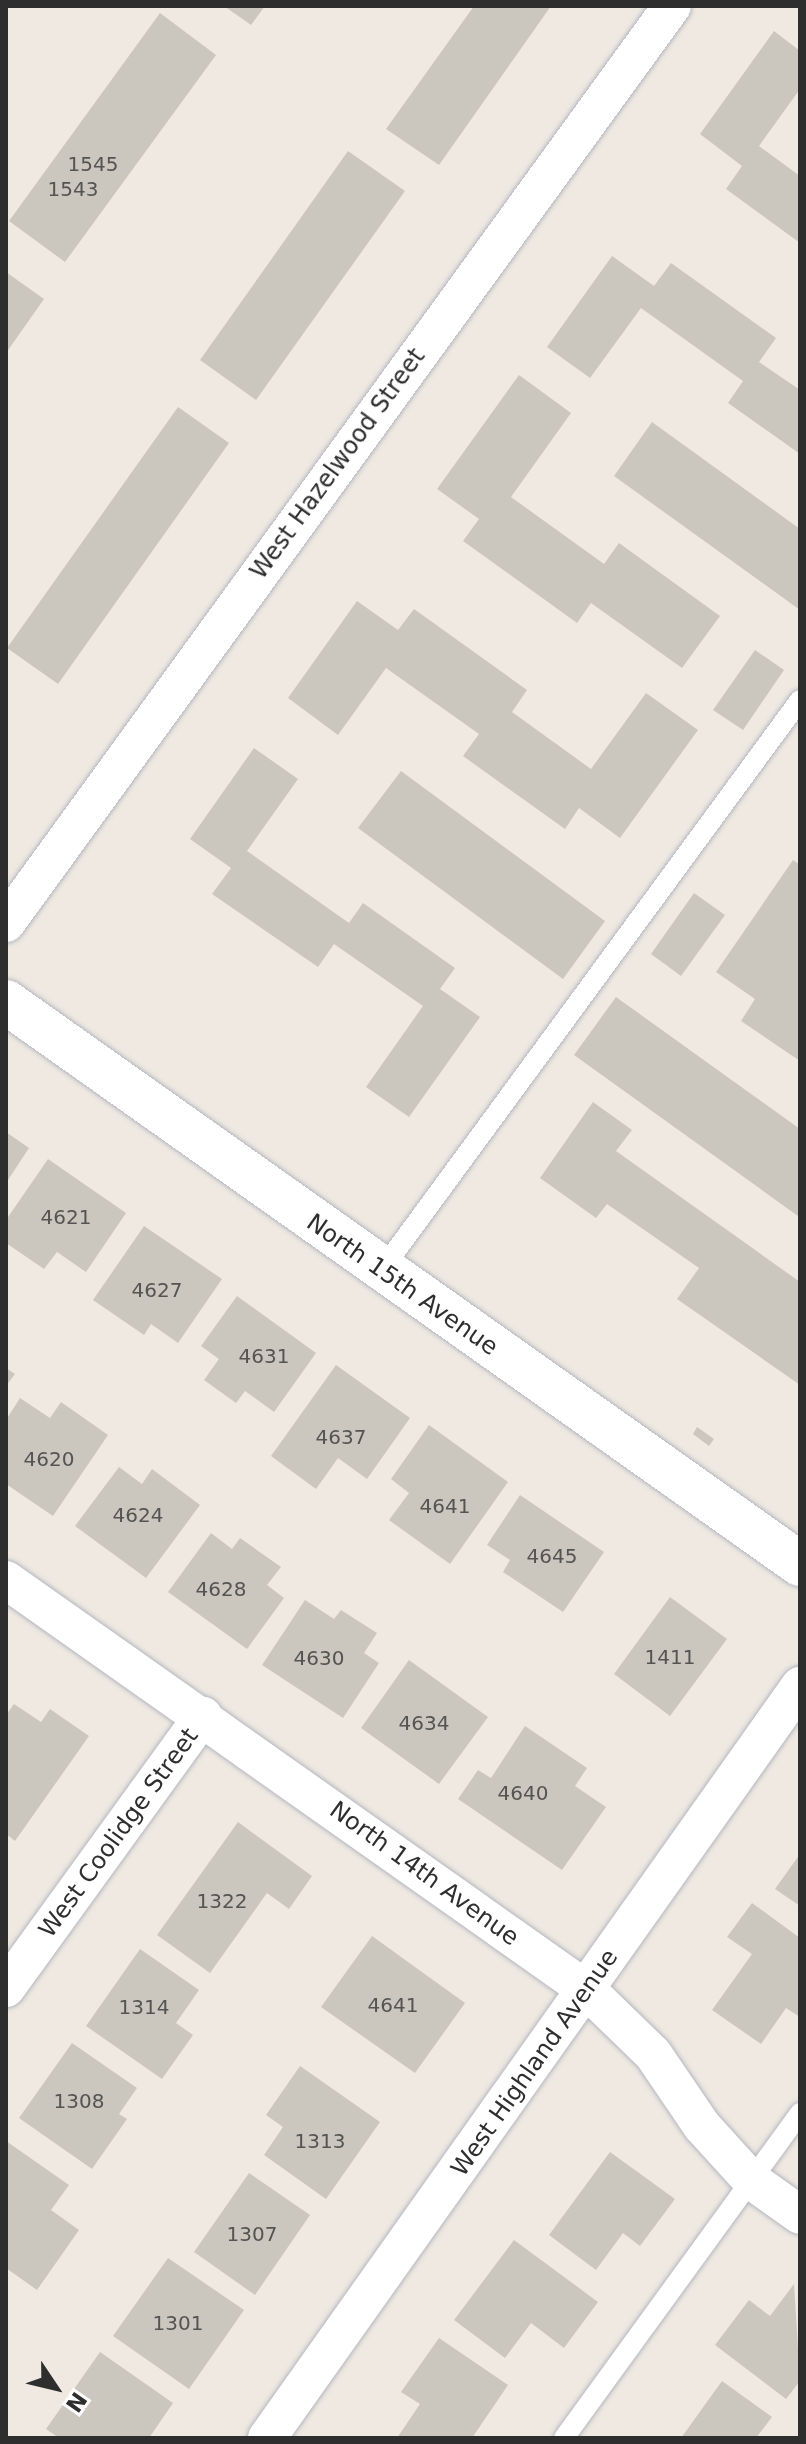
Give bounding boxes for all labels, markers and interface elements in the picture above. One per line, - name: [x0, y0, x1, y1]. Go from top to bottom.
- house number: 1545: [68, 152, 118, 176]
- house number: 1543: [48, 177, 98, 201]
- street label: West Hazelwood Street: [245, 343, 431, 585]
- house number: 4621: [41, 1205, 91, 1229]
- street label: North 15th Avenue: [301, 1208, 503, 1362]
- house number: 4627: [132, 1278, 182, 1302]
- house number: 4631: [239, 1344, 289, 1368]
- house number: 4637: [316, 1425, 366, 1449]
- house number: 4620: [24, 1447, 74, 1471]
- house number: 4641: [420, 1494, 470, 1518]
- house number: 4624: [113, 1503, 163, 1527]
- house number: 4645: [527, 1544, 577, 1568]
- house number: 4628: [196, 1577, 246, 1601]
- house number: 1411: [645, 1645, 695, 1669]
- house number: 4630: [294, 1646, 344, 1670]
- house number: 4634: [399, 1711, 449, 1735]
- street label: West Coolidge Street: [33, 1723, 205, 1943]
- house number: 4640: [498, 1781, 548, 1805]
- street label: North 14th Avenue: [324, 1796, 524, 1952]
- house number: 1322: [197, 1889, 247, 1913]
- street label: West Highland Avenue: [446, 1944, 624, 2182]
- house number: 4641: [368, 1993, 418, 2017]
- house number: 1314: [119, 1995, 169, 2019]
- house number: 1308: [54, 2089, 104, 2113]
- house number: 1313: [295, 2129, 345, 2153]
- house number: 1307: [227, 2222, 277, 2246]
- house number: 1301: [153, 2311, 203, 2335]
- north arrow: [16, 2348, 96, 2428]
- text: N: [61, 2387, 92, 2417]

